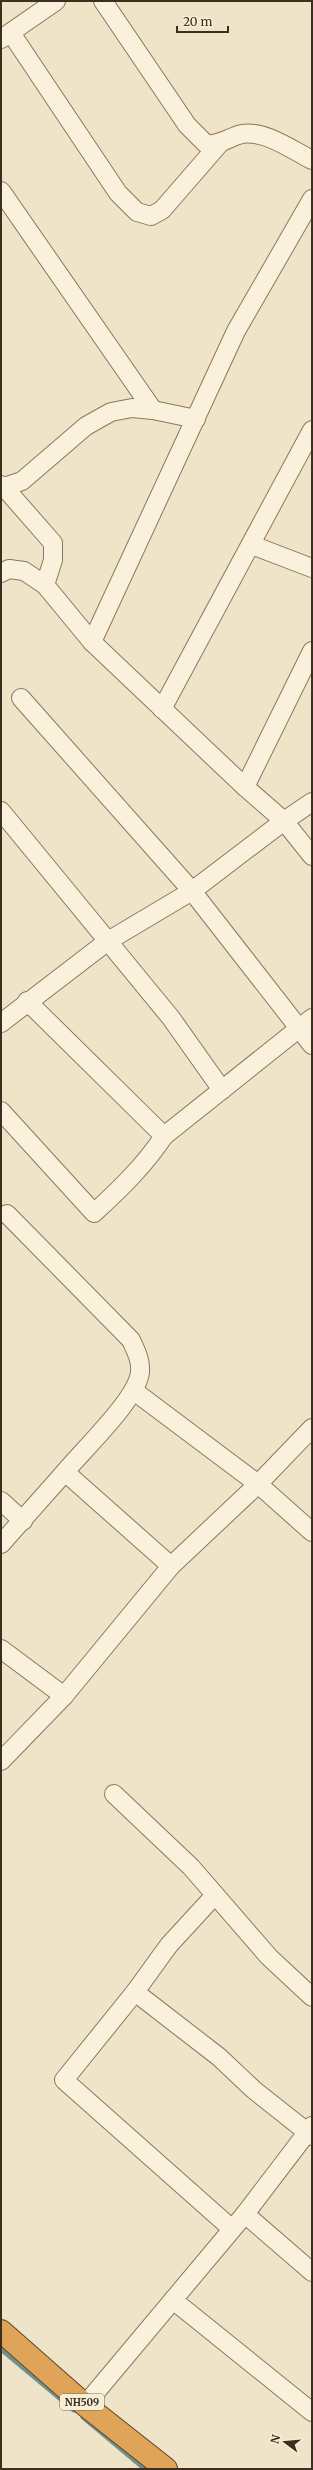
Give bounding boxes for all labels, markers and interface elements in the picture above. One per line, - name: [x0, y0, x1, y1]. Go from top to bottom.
- scale bar: [177, 8, 228, 34]
- text: 20 m: [183, 14, 212, 29]
- road number: NH509: [60, 2394, 104, 2410]
- north arrow: [265, 2422, 305, 2462]
- text: N: [267, 2433, 283, 2445]

